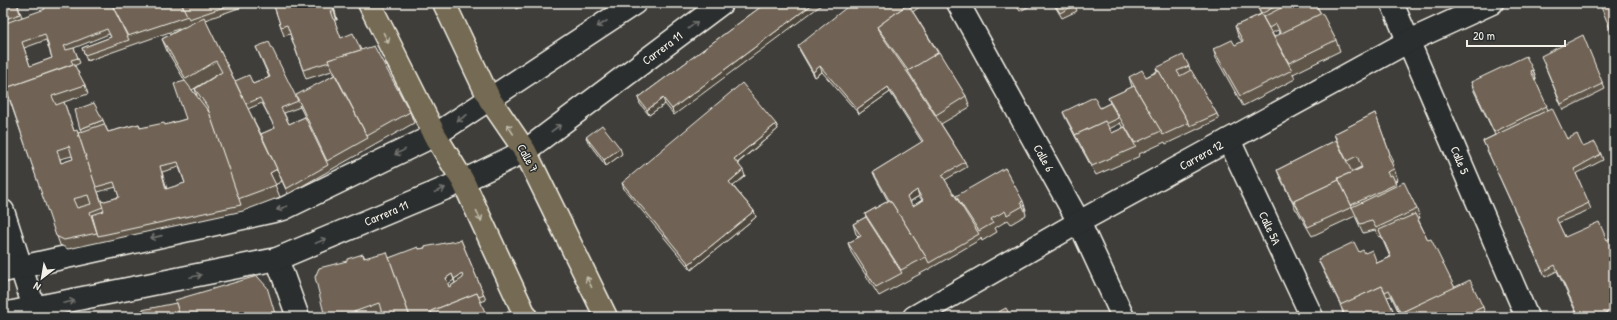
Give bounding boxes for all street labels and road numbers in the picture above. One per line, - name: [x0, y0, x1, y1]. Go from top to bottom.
- street label: Carrera 11: [638, 27, 686, 69]
- street label: Carrera 12: [1176, 136, 1226, 174]
- street label: Calle 7: [513, 141, 543, 175]
- street label: Calle 6: [1030, 141, 1059, 175]
- street label: Calle 5: [1446, 143, 1474, 177]
- street label: Carrera 11: [361, 196, 411, 230]
- street label: Calle 5A: [1255, 209, 1285, 248]

